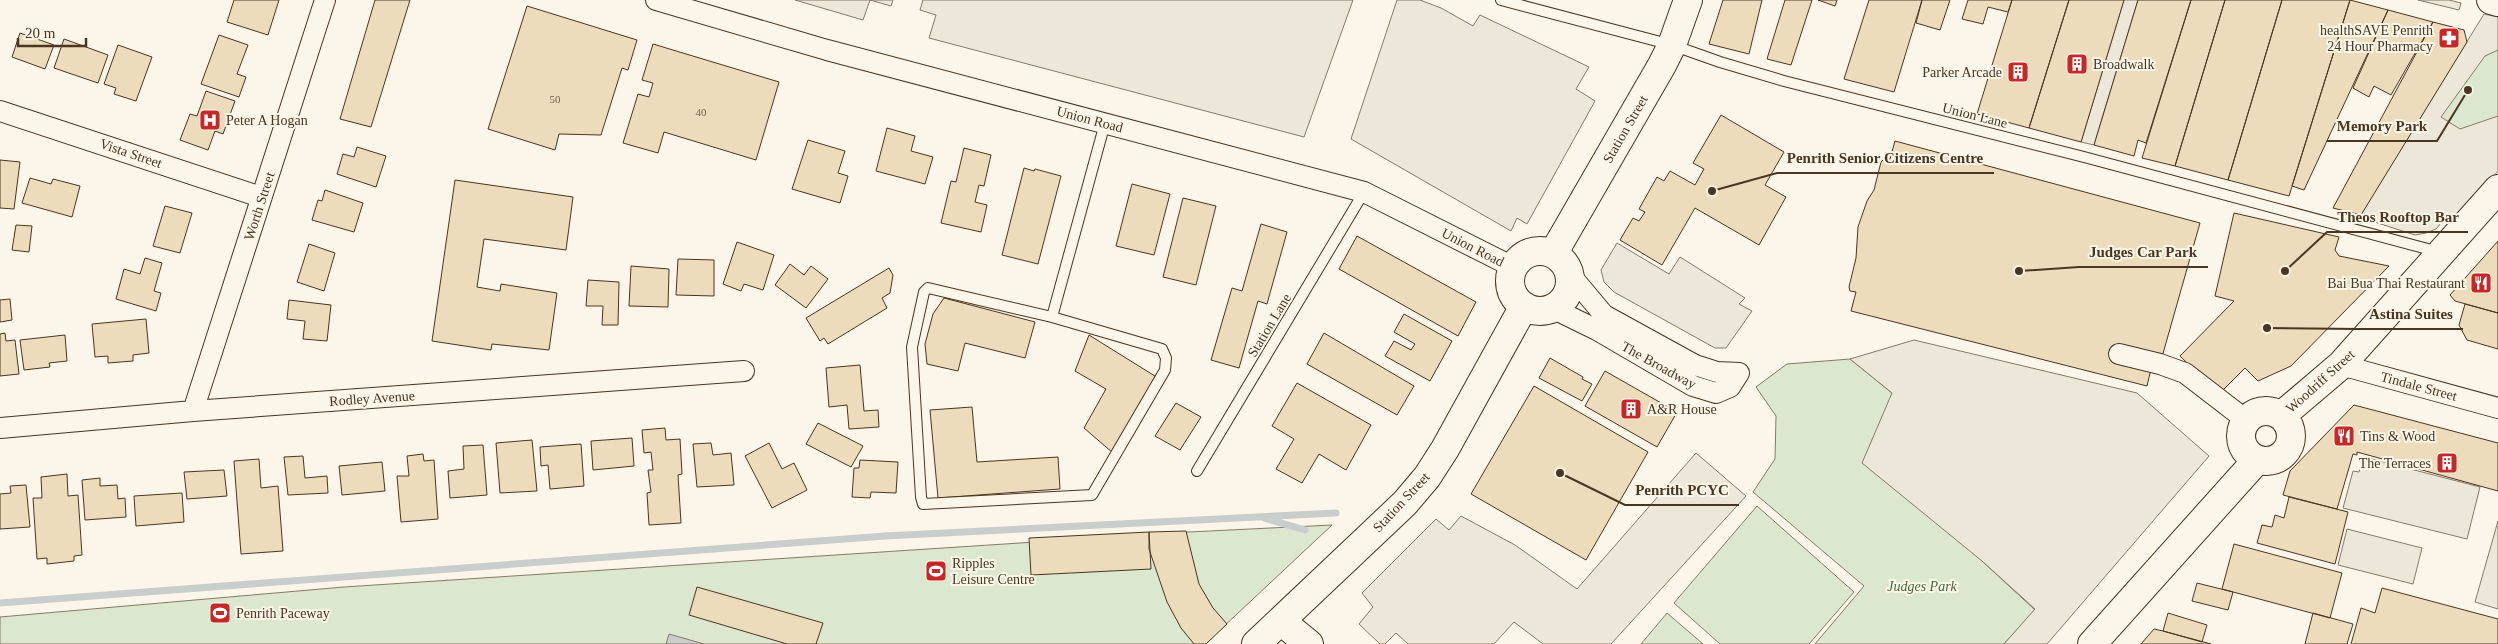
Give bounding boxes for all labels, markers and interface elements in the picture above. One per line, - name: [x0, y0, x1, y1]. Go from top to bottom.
- scale bar: [18, 15, 85, 47]
- place label: healthSAVE Penrith 24 Hour Pharmacy: [2320, 23, 2433, 54]
- text: 20 m: [25, 25, 56, 41]
- pharmacy icon: healthSAVE Penrith 24 Hour Pharmacy: [2437, 26, 2461, 50]
- building icon: Broadwalk: [2065, 52, 2089, 76]
- place label: Broadwalk: [2093, 57, 2154, 72]
- building icon: Parker Arcade: [2006, 60, 2030, 84]
- place label: Parker Arcade: [1922, 65, 2002, 80]
- house number: 50: [550, 93, 561, 105]
- street label: Station Street: [1600, 93, 1651, 166]
- street label: Union Lane: [1941, 100, 2009, 131]
- street label: Union Road: [1055, 103, 1125, 136]
- house number: 40: [696, 106, 707, 118]
- hospital icon: Peter A Hogan: [198, 108, 222, 132]
- callout: Memory Park: [2327, 111, 2437, 141]
- place label: Peter A Hogan: [226, 113, 308, 128]
- text: Memory Park: [2337, 118, 2428, 134]
- street label: Vista Street: [98, 136, 164, 171]
- callout: Penrith Senior Citizens Centre: [1777, 143, 1994, 173]
- text: Penrith Senior Citizens Centre: [1787, 150, 1984, 166]
- street label: Worth Street: [241, 170, 278, 242]
- callout: Theos Rooftop Bar: [2327, 202, 2468, 232]
- text: Theos Rooftop Bar: [2337, 209, 2459, 225]
- street label: Union Road: [1439, 225, 1506, 270]
- callout: Judges Car Park: [2079, 237, 2208, 267]
- text: Judges Car Park: [2089, 244, 2198, 260]
- restaurant icon: Bai Bua Thai Restaurant: [2469, 271, 2493, 295]
- place label: Bai Bua Thai Restaurant: [2327, 276, 2465, 291]
- street label: Station Lane: [1245, 291, 1294, 360]
- callout: Astina Suites: [2359, 299, 2463, 329]
- text: Astina Suites: [2369, 306, 2453, 322]
- street label: The Broadway: [1619, 339, 1699, 392]
- street label: Woodriff Street: [2283, 347, 2358, 416]
- street label: Tindale Street: [2379, 369, 2459, 404]
- street label: Rodley Avenue: [329, 388, 415, 409]
- building icon: A&R House: [1619, 397, 1643, 421]
- place label: A&R House: [1647, 402, 1717, 417]
- restaurant icon: Tins & Wood: [2332, 424, 2356, 448]
- place label: Tins & Wood: [2360, 429, 2435, 444]
- building icon: The Terraces: [2435, 451, 2459, 475]
- place label: The Terraces: [2359, 456, 2431, 471]
- street label: Station Street: [1370, 469, 1433, 535]
- callout: Penrith PCYC: [1625, 475, 1739, 505]
- text: Penrith PCYC: [1635, 482, 1729, 498]
- place label: Ripples Leisure Centre: [952, 556, 1035, 587]
- sports icon: Ripples Leisure Centre: [924, 559, 948, 583]
- park label: Judges Park: [1887, 579, 1958, 594]
- sports icon: Penrith Paceway: [208, 601, 232, 625]
- place label: Penrith Paceway: [236, 606, 330, 621]

